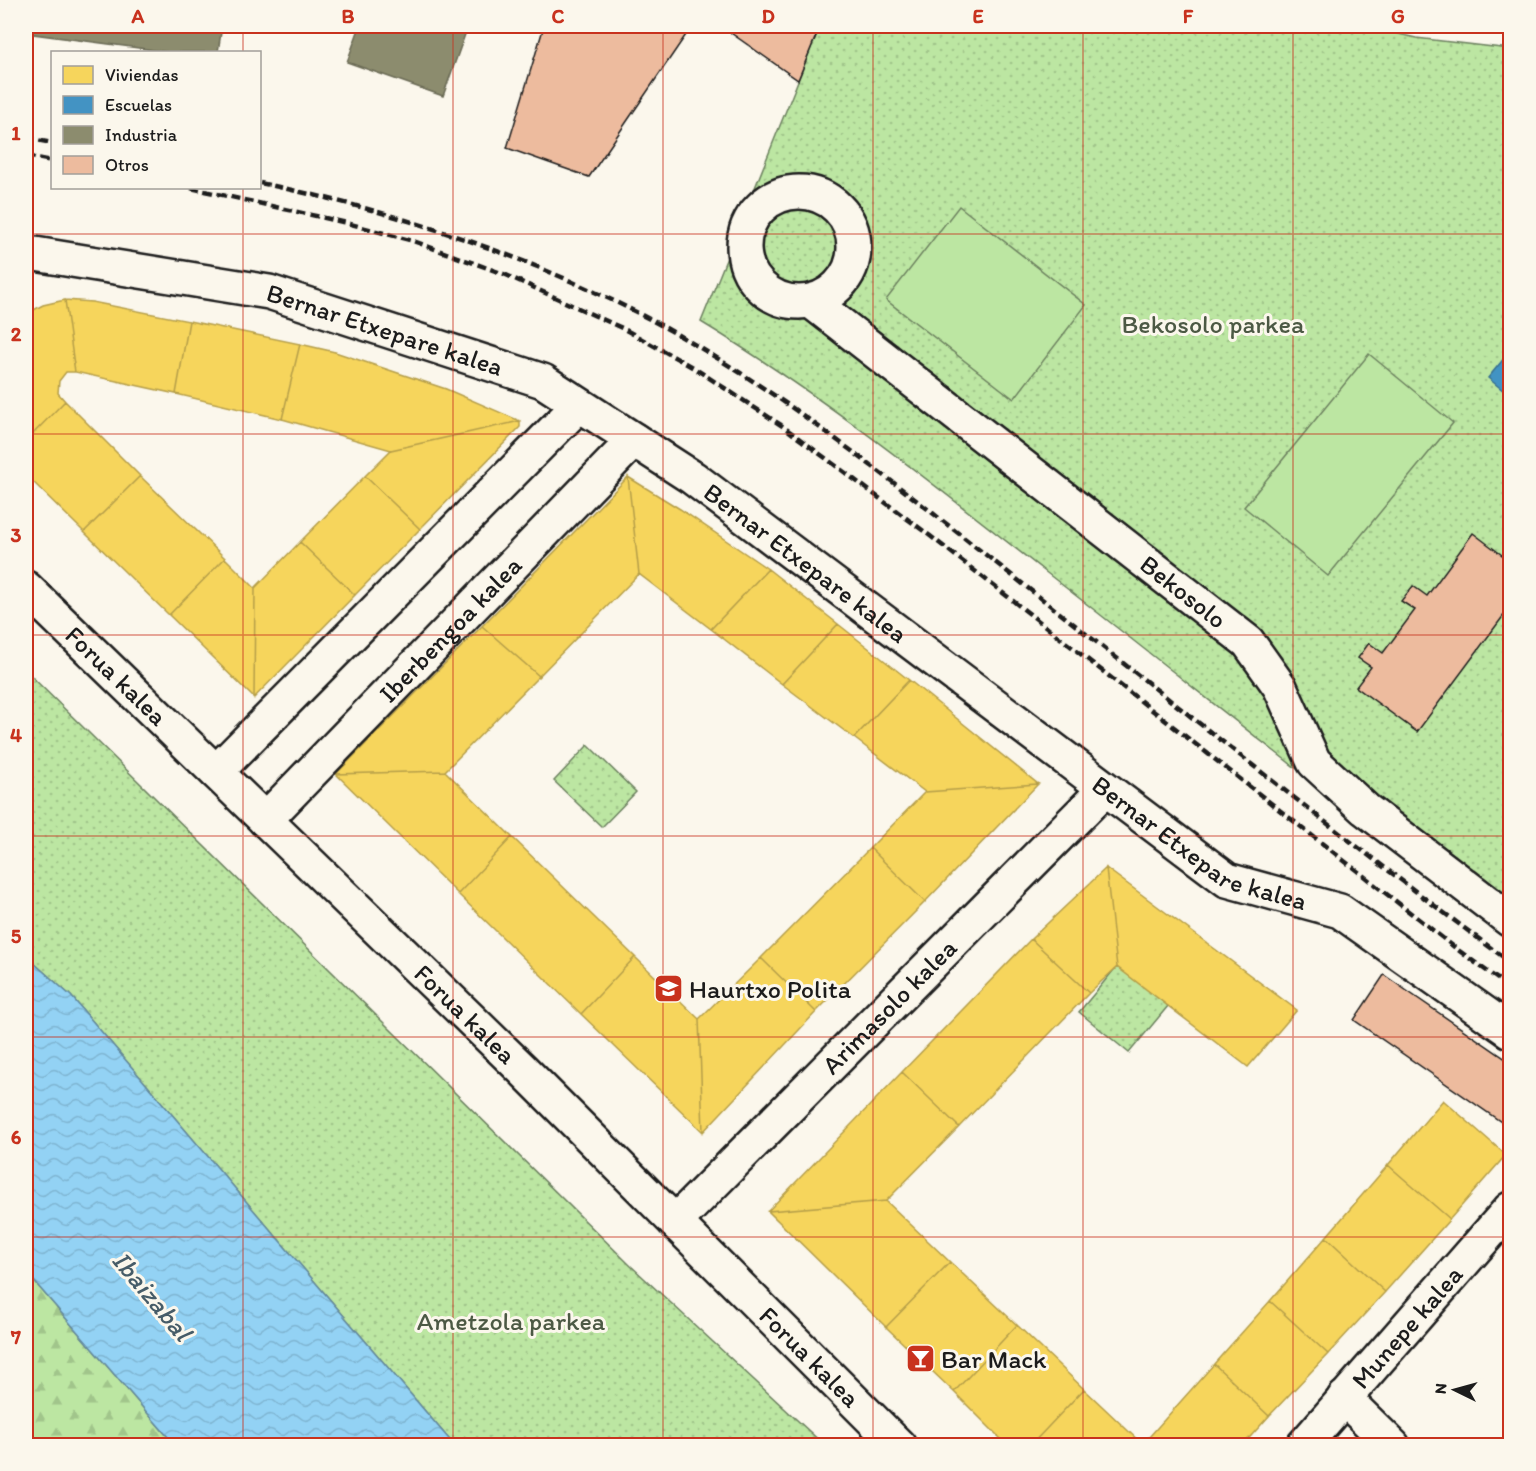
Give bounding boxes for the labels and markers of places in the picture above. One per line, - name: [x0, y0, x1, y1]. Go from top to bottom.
- school or university icon: Haurtxo Polita: [652, 973, 684, 1005]
- place label: Haurtxo Polita: [689, 973, 852, 1005]
- bar icon: Bar Mack: [904, 1343, 936, 1375]
- place label: Bar Mack: [941, 1343, 1047, 1375]

